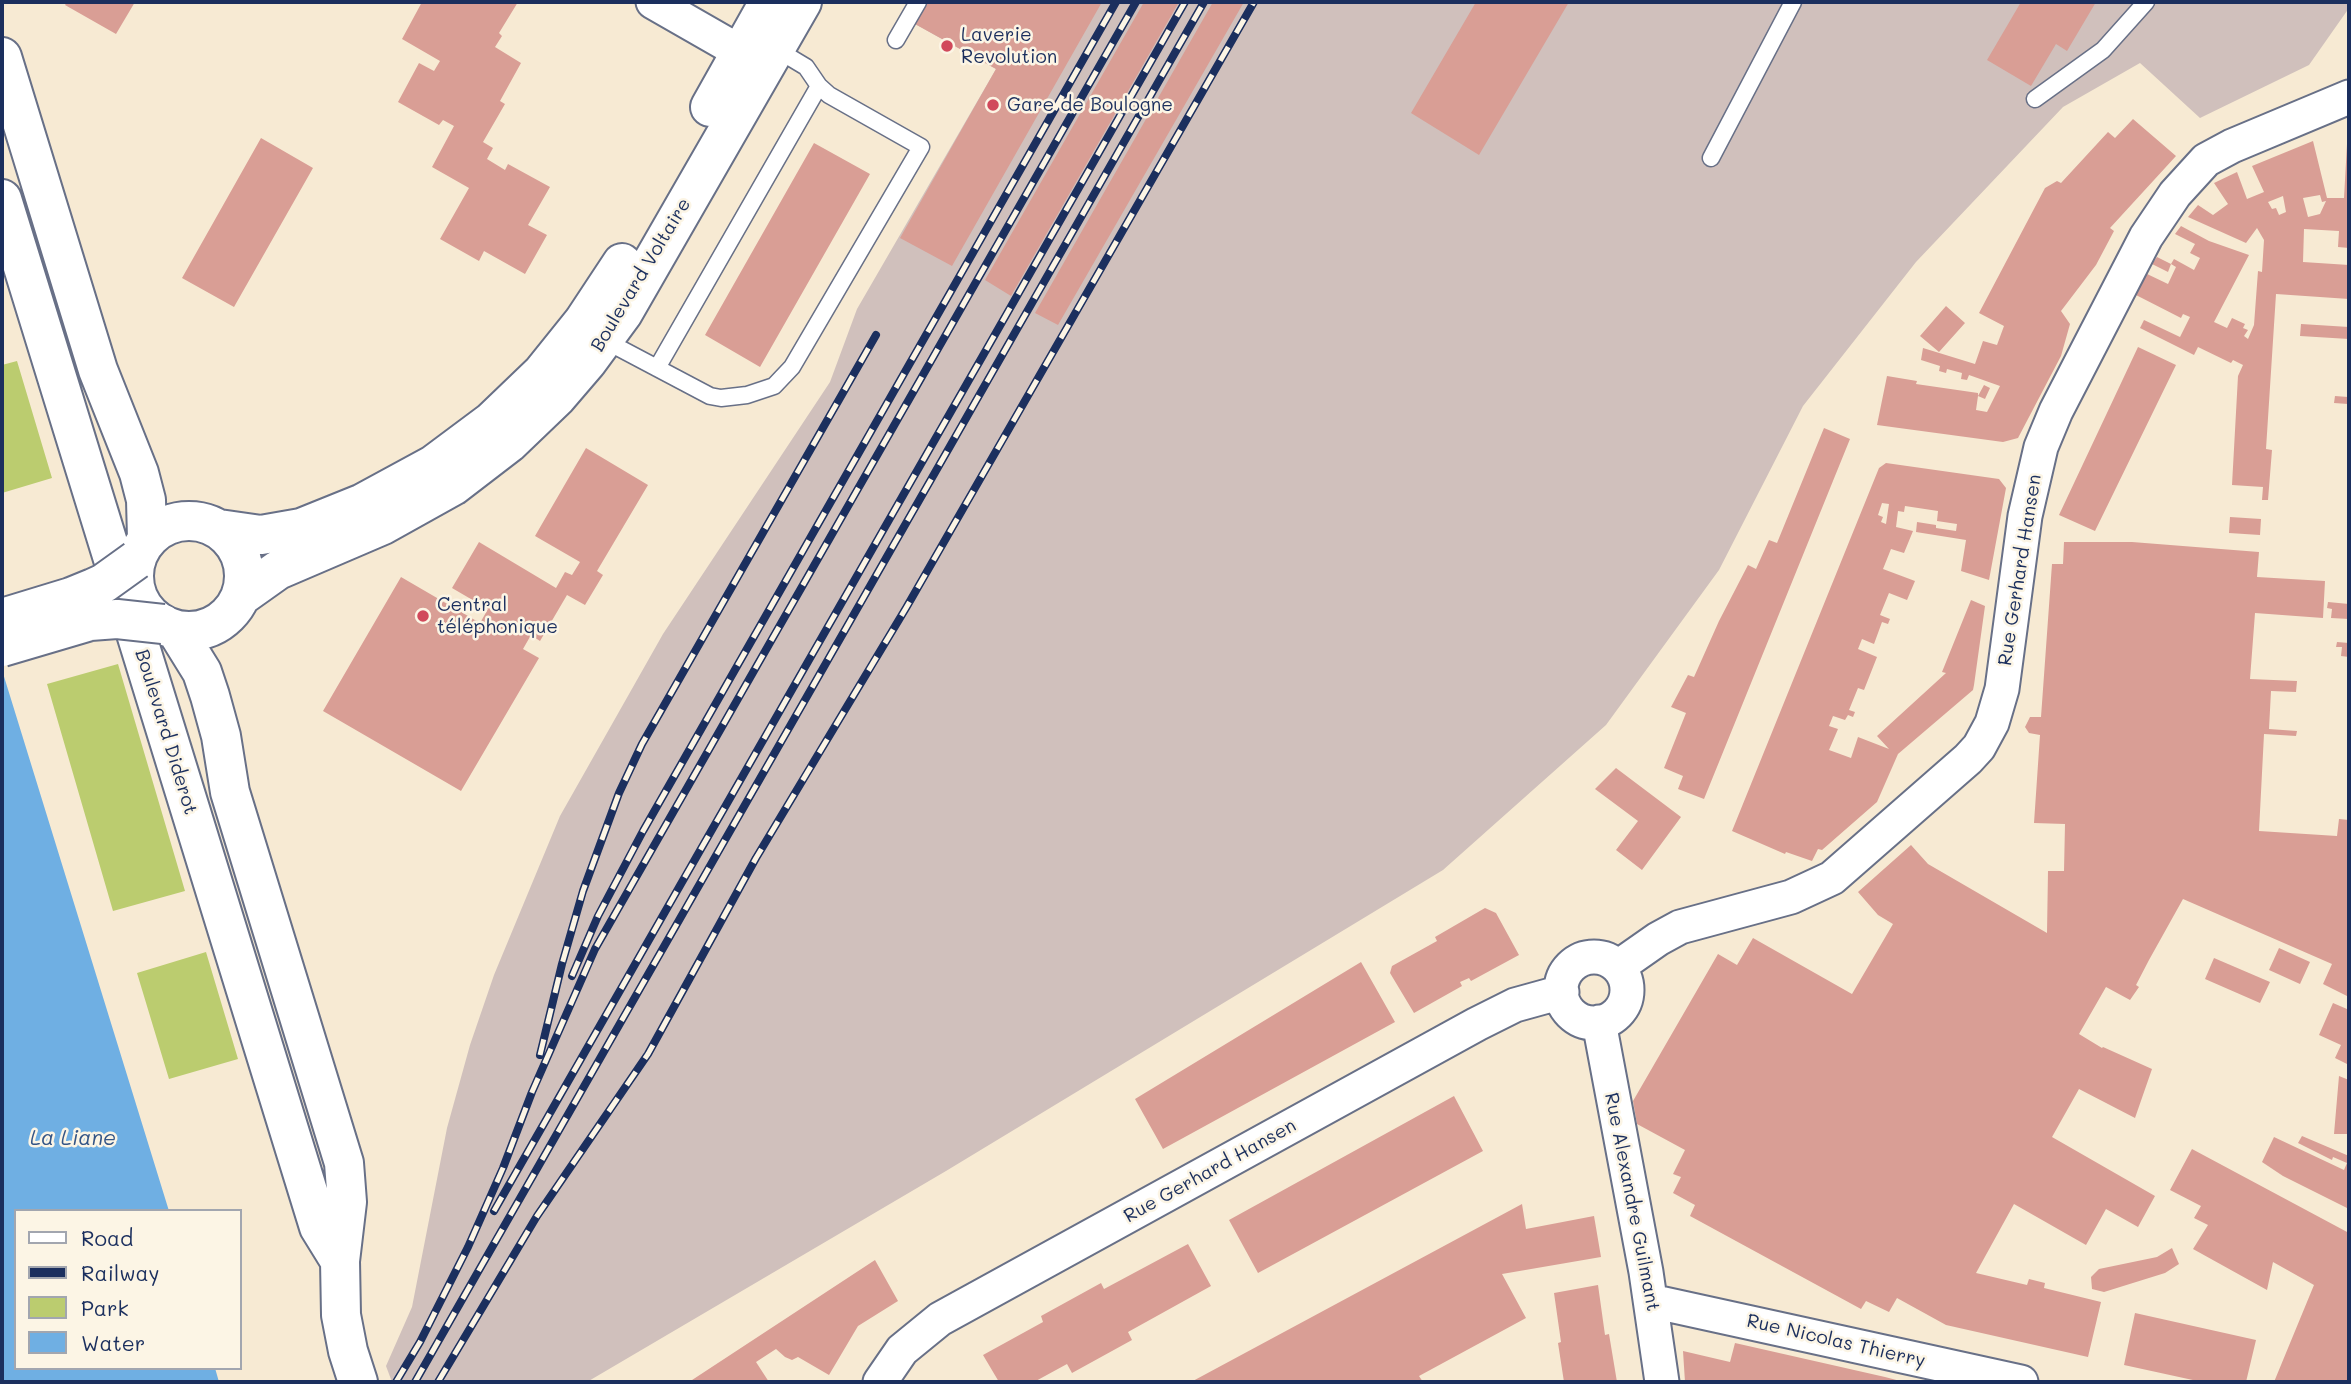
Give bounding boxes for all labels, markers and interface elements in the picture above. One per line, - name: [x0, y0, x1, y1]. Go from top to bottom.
- place label: Laverie Revolution: [961, 24, 1057, 68]
- marker: Laverie Revolution: [939, 38, 955, 54]
- place label: Gare de Boulogne: [1007, 94, 1173, 116]
- marker: Gare de Boulogne: [985, 97, 1001, 113]
- street label: Boulevard Voltaire: [586, 194, 696, 356]
- street label: Rue Gerhard Hansen: [1994, 473, 2046, 667]
- place label: Central téléphonique: [437, 594, 558, 638]
- marker: Central téléphonique: [415, 608, 431, 624]
- street label: Boulevard Diderot: [130, 647, 202, 817]
- street label: Rue Alexandre Guilmant: [1600, 1091, 1664, 1313]
- street label: Rue Gerhard Hansen: [1120, 1114, 1300, 1228]
- water label: La Liane: [30, 1126, 116, 1152]
- legend: [14, 1209, 242, 1370]
- text: Road: [81, 1224, 133, 1251]
- text: Railway: [81, 1259, 160, 1286]
- text: Park: [81, 1294, 129, 1321]
- street label: Rue Nicolas Thierry: [1745, 1309, 1927, 1373]
- text: Water: [81, 1329, 145, 1356]

